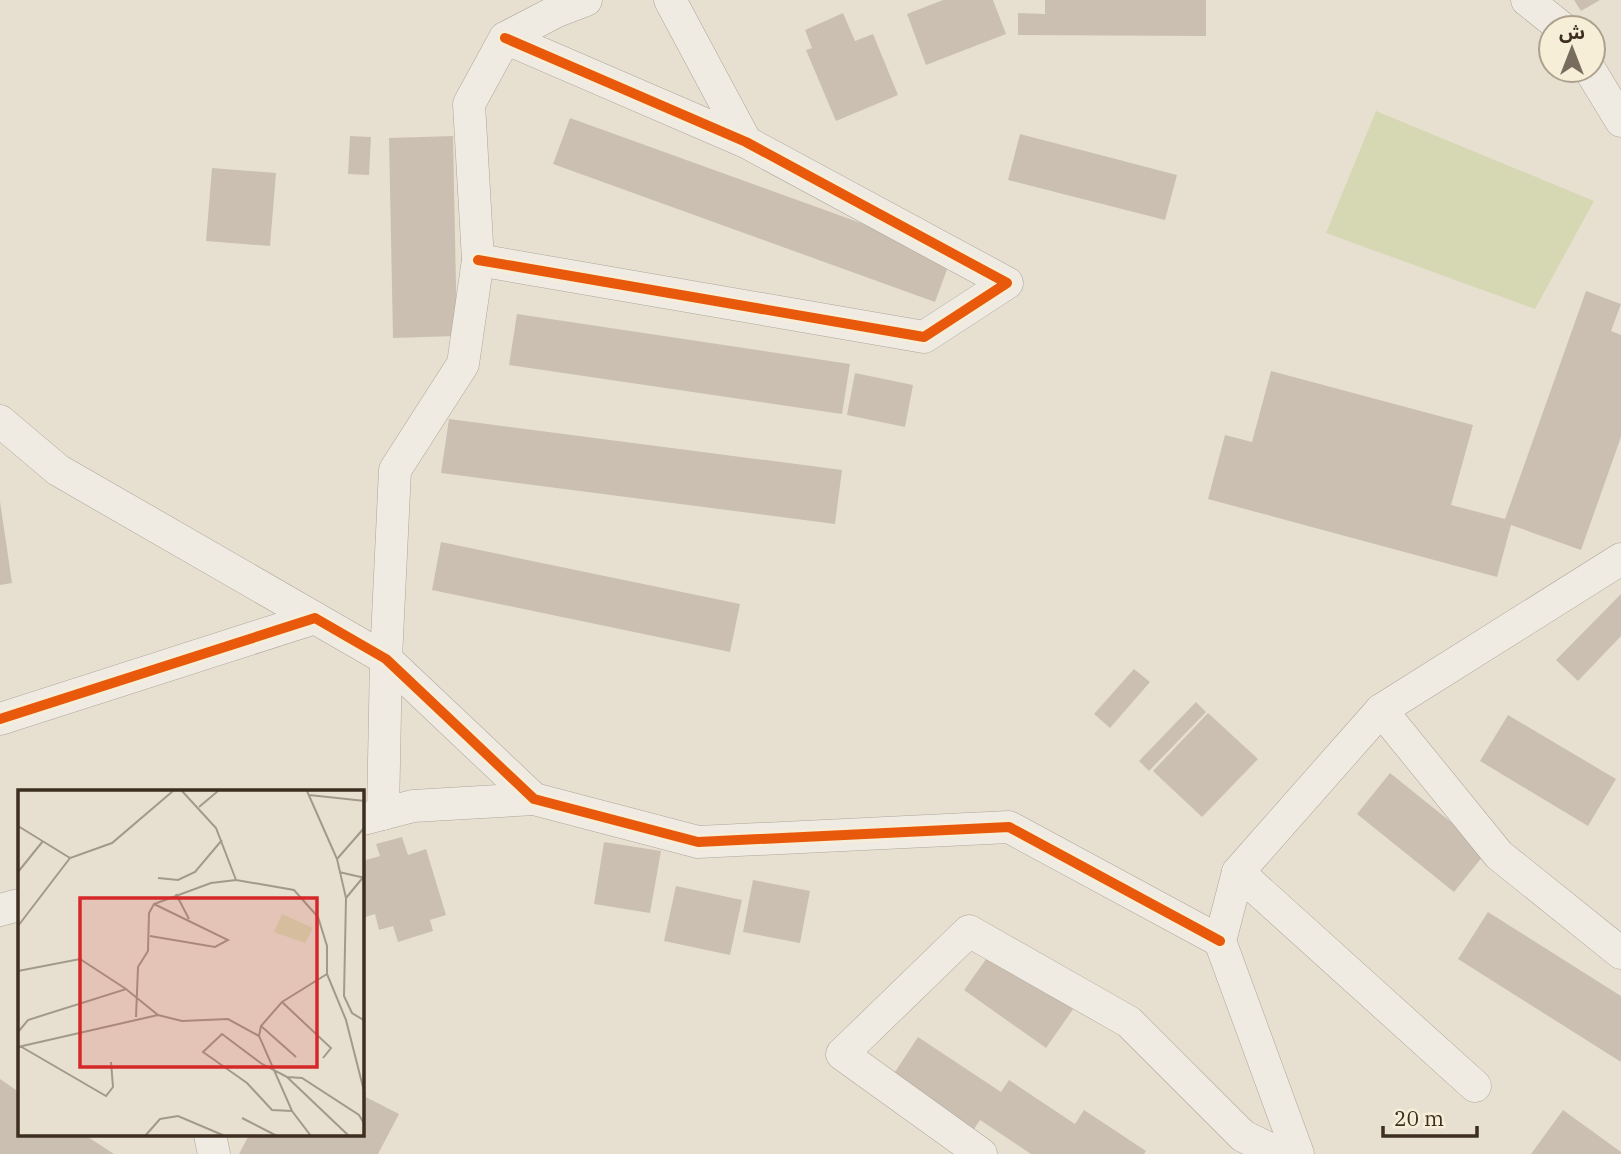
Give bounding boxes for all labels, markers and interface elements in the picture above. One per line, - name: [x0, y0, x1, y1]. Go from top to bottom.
- north arrow: [1537, 14, 1607, 84]
- text: ش: [1559, 20, 1585, 44]
- inset map: [18, 790, 364, 1136]
- scale bar: [1383, 1094, 1478, 1138]
- text: 20 m: [1394, 1104, 1444, 1132]

